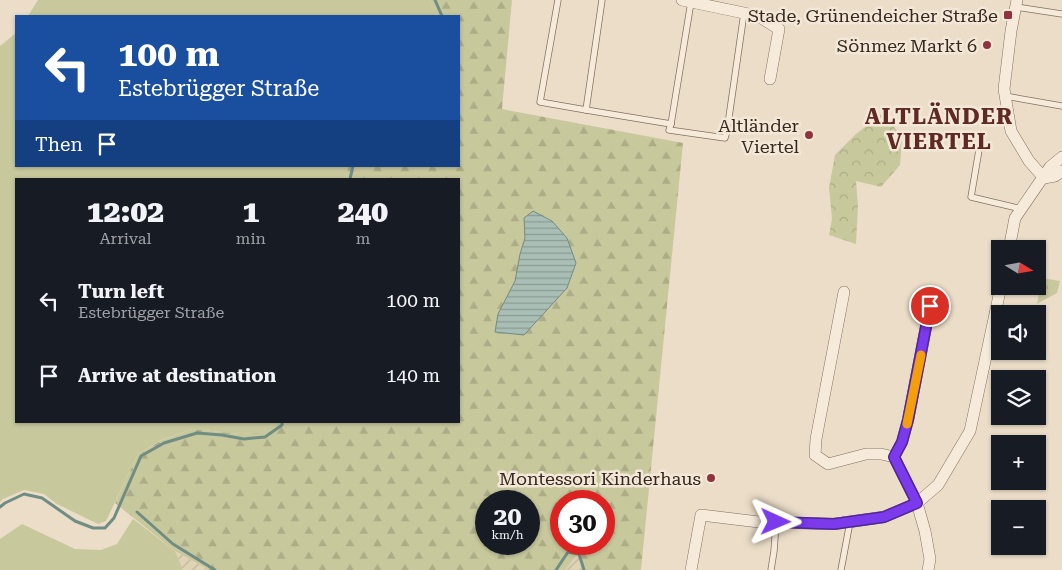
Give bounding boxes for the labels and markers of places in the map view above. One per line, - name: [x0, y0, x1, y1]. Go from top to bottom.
- place label: Stade, Grünendeicher Straße: [748, 5, 998, 26]
- marker: Stade, Grünendeicher Straße: [1002, 9, 1014, 21]
- place label: Sönmez Markt 6: [837, 35, 977, 56]
- marker: Sönmez Markt 6: [981, 39, 993, 51]
- place label: Altländer Viertel: [718, 115, 799, 157]
- marker: Altländer Viertel: [803, 129, 815, 141]
- pin: [909, 285, 951, 327]
- place label: Montessori Kinderhaus: [499, 468, 701, 489]
- marker: Montessori Kinderhaus: [705, 472, 717, 484]

